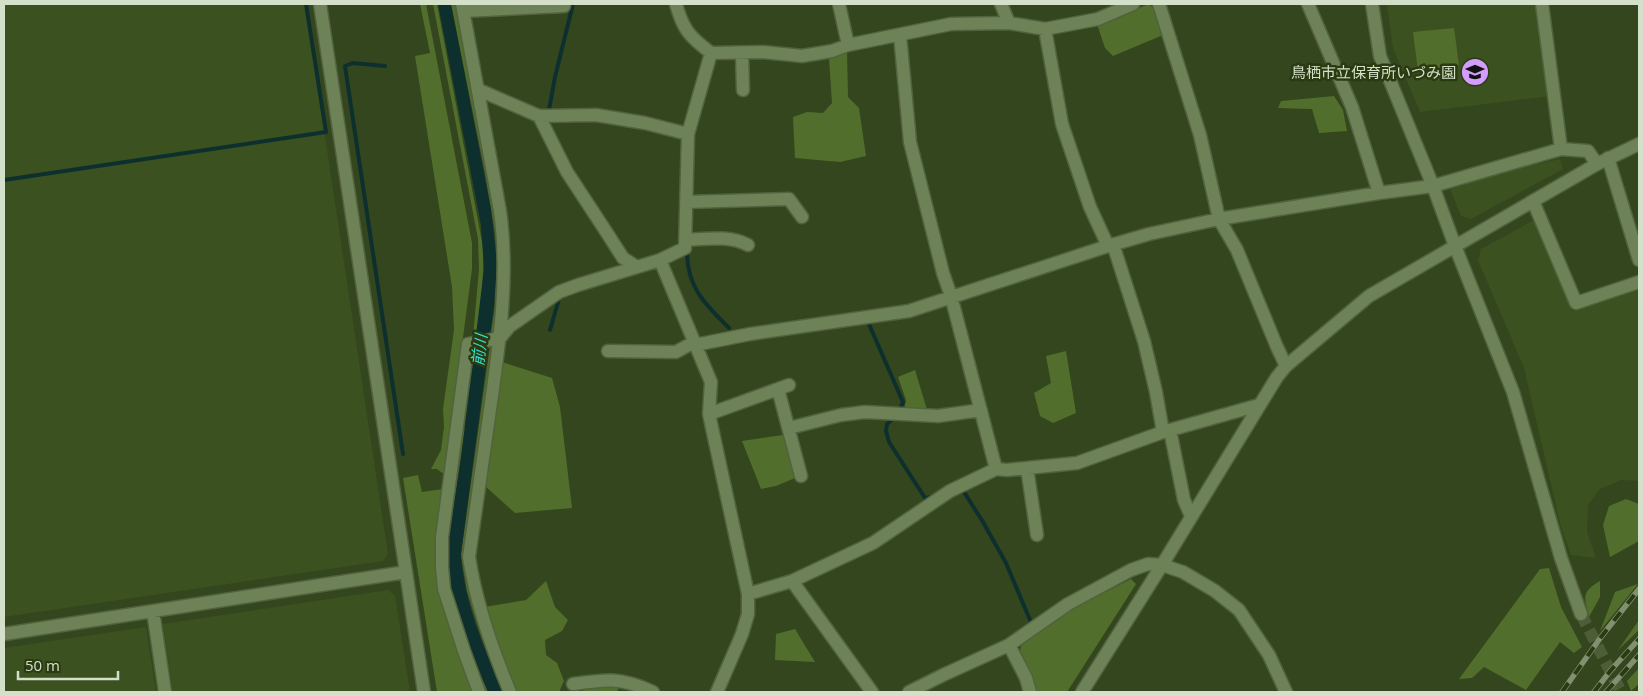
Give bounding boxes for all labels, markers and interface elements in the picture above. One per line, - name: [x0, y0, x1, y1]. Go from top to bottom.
- school or university icon: 鳥栖市立保育所いづみ園: [1460, 57, 1490, 87]
- place label: 鳥栖市立保育所いづみ園: [1291, 62, 1456, 82]
- water label: 前川: [466, 331, 492, 367]
- scale bar: [18, 648, 118, 680]
- text: 50 m: [25, 655, 60, 675]

